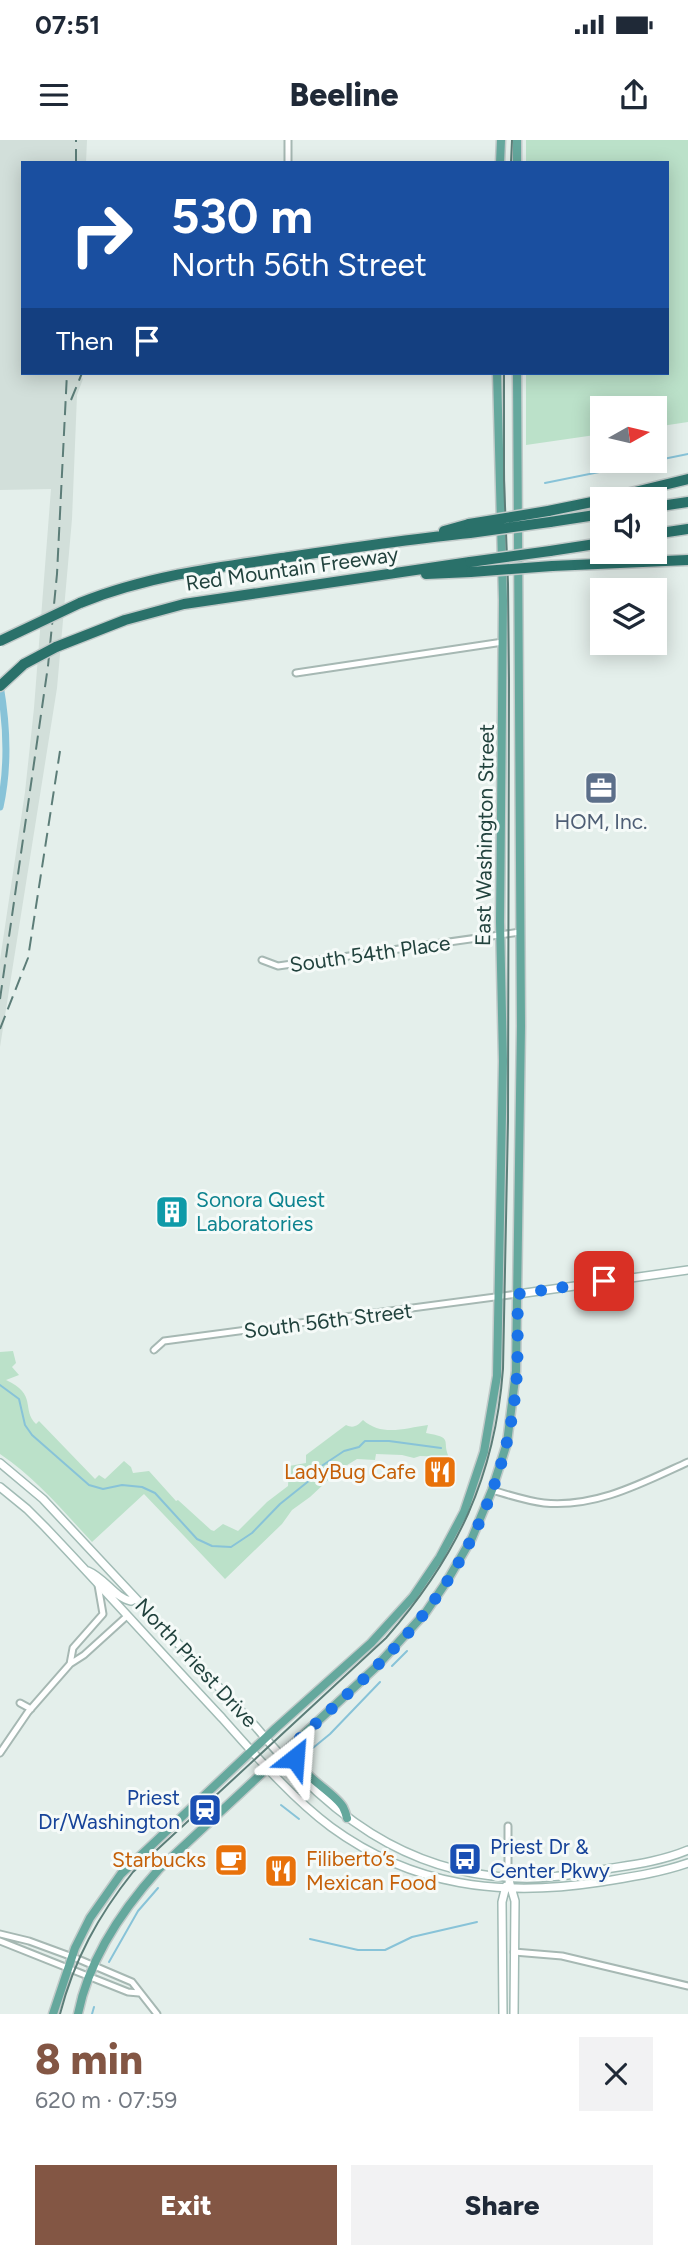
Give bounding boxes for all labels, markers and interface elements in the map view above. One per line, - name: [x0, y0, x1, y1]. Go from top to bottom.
- text: 07:51: [35, 9, 100, 41]
- icon: menu: [35, 76, 73, 114]
- text: Beeline: [290, 76, 398, 114]
- icon: share: [615, 76, 653, 114]
- text: 530 m: [171, 186, 313, 245]
- icon: right: [56, 189, 147, 280]
- text: North 56th Street: [171, 246, 427, 284]
- icon: arrive: [128, 322, 166, 360]
- text: Then: [56, 325, 114, 357]
- north arrow: [590, 396, 667, 472]
- map controls: [590, 396, 667, 655]
- button: sound: [590, 487, 667, 564]
- street label: Red Mountain Freeway: [184, 541, 400, 596]
- button: layers: [590, 578, 667, 655]
- street label: East Washington Street: [470, 724, 499, 946]
- office icon: HOM, Inc.: [582, 769, 620, 807]
- place label: HOM, Inc.: [555, 809, 647, 834]
- street label: South 54th Place: [288, 930, 452, 977]
- place label: Sonora Quest Laboratories: [196, 1187, 325, 1236]
- building icon: Sonora Quest Laboratories: [153, 1193, 191, 1231]
- pin: [574, 1251, 634, 1311]
- icon: arrive: [585, 1262, 623, 1300]
- street label: South 56th Street: [242, 1298, 414, 1343]
- restaurant icon: LadyBug Cafe: [421, 1453, 459, 1491]
- place label: LadyBug Cafe: [284, 1459, 416, 1484]
- street label: North Priest Drive: [130, 1593, 263, 1732]
- position arrow: [258, 1721, 332, 1795]
- place label: Priest Dr/Washington: [38, 1785, 180, 1834]
- station icon: Priest Dr/Washington: [186, 1791, 224, 1829]
- place label: Priest Dr & Center Pkwy: [490, 1834, 610, 1883]
- bus stop icon: Priest Dr & Center Pkwy: [446, 1840, 484, 1878]
- cafe icon: Starbucks: [212, 1841, 250, 1879]
- place label: Filiberto’s Mexican Food: [306, 1846, 437, 1895]
- place label: Starbucks: [112, 1847, 206, 1872]
- restaurant icon: Filiberto’s Mexican Food: [262, 1852, 300, 1890]
- text: 8 min: [35, 2034, 143, 2085]
- button: close: [579, 2037, 653, 2111]
- text: 620 m · 07:59: [35, 2086, 177, 2114]
- button: Exit: [35, 2165, 337, 2245]
- button: Share: [351, 2165, 653, 2245]

